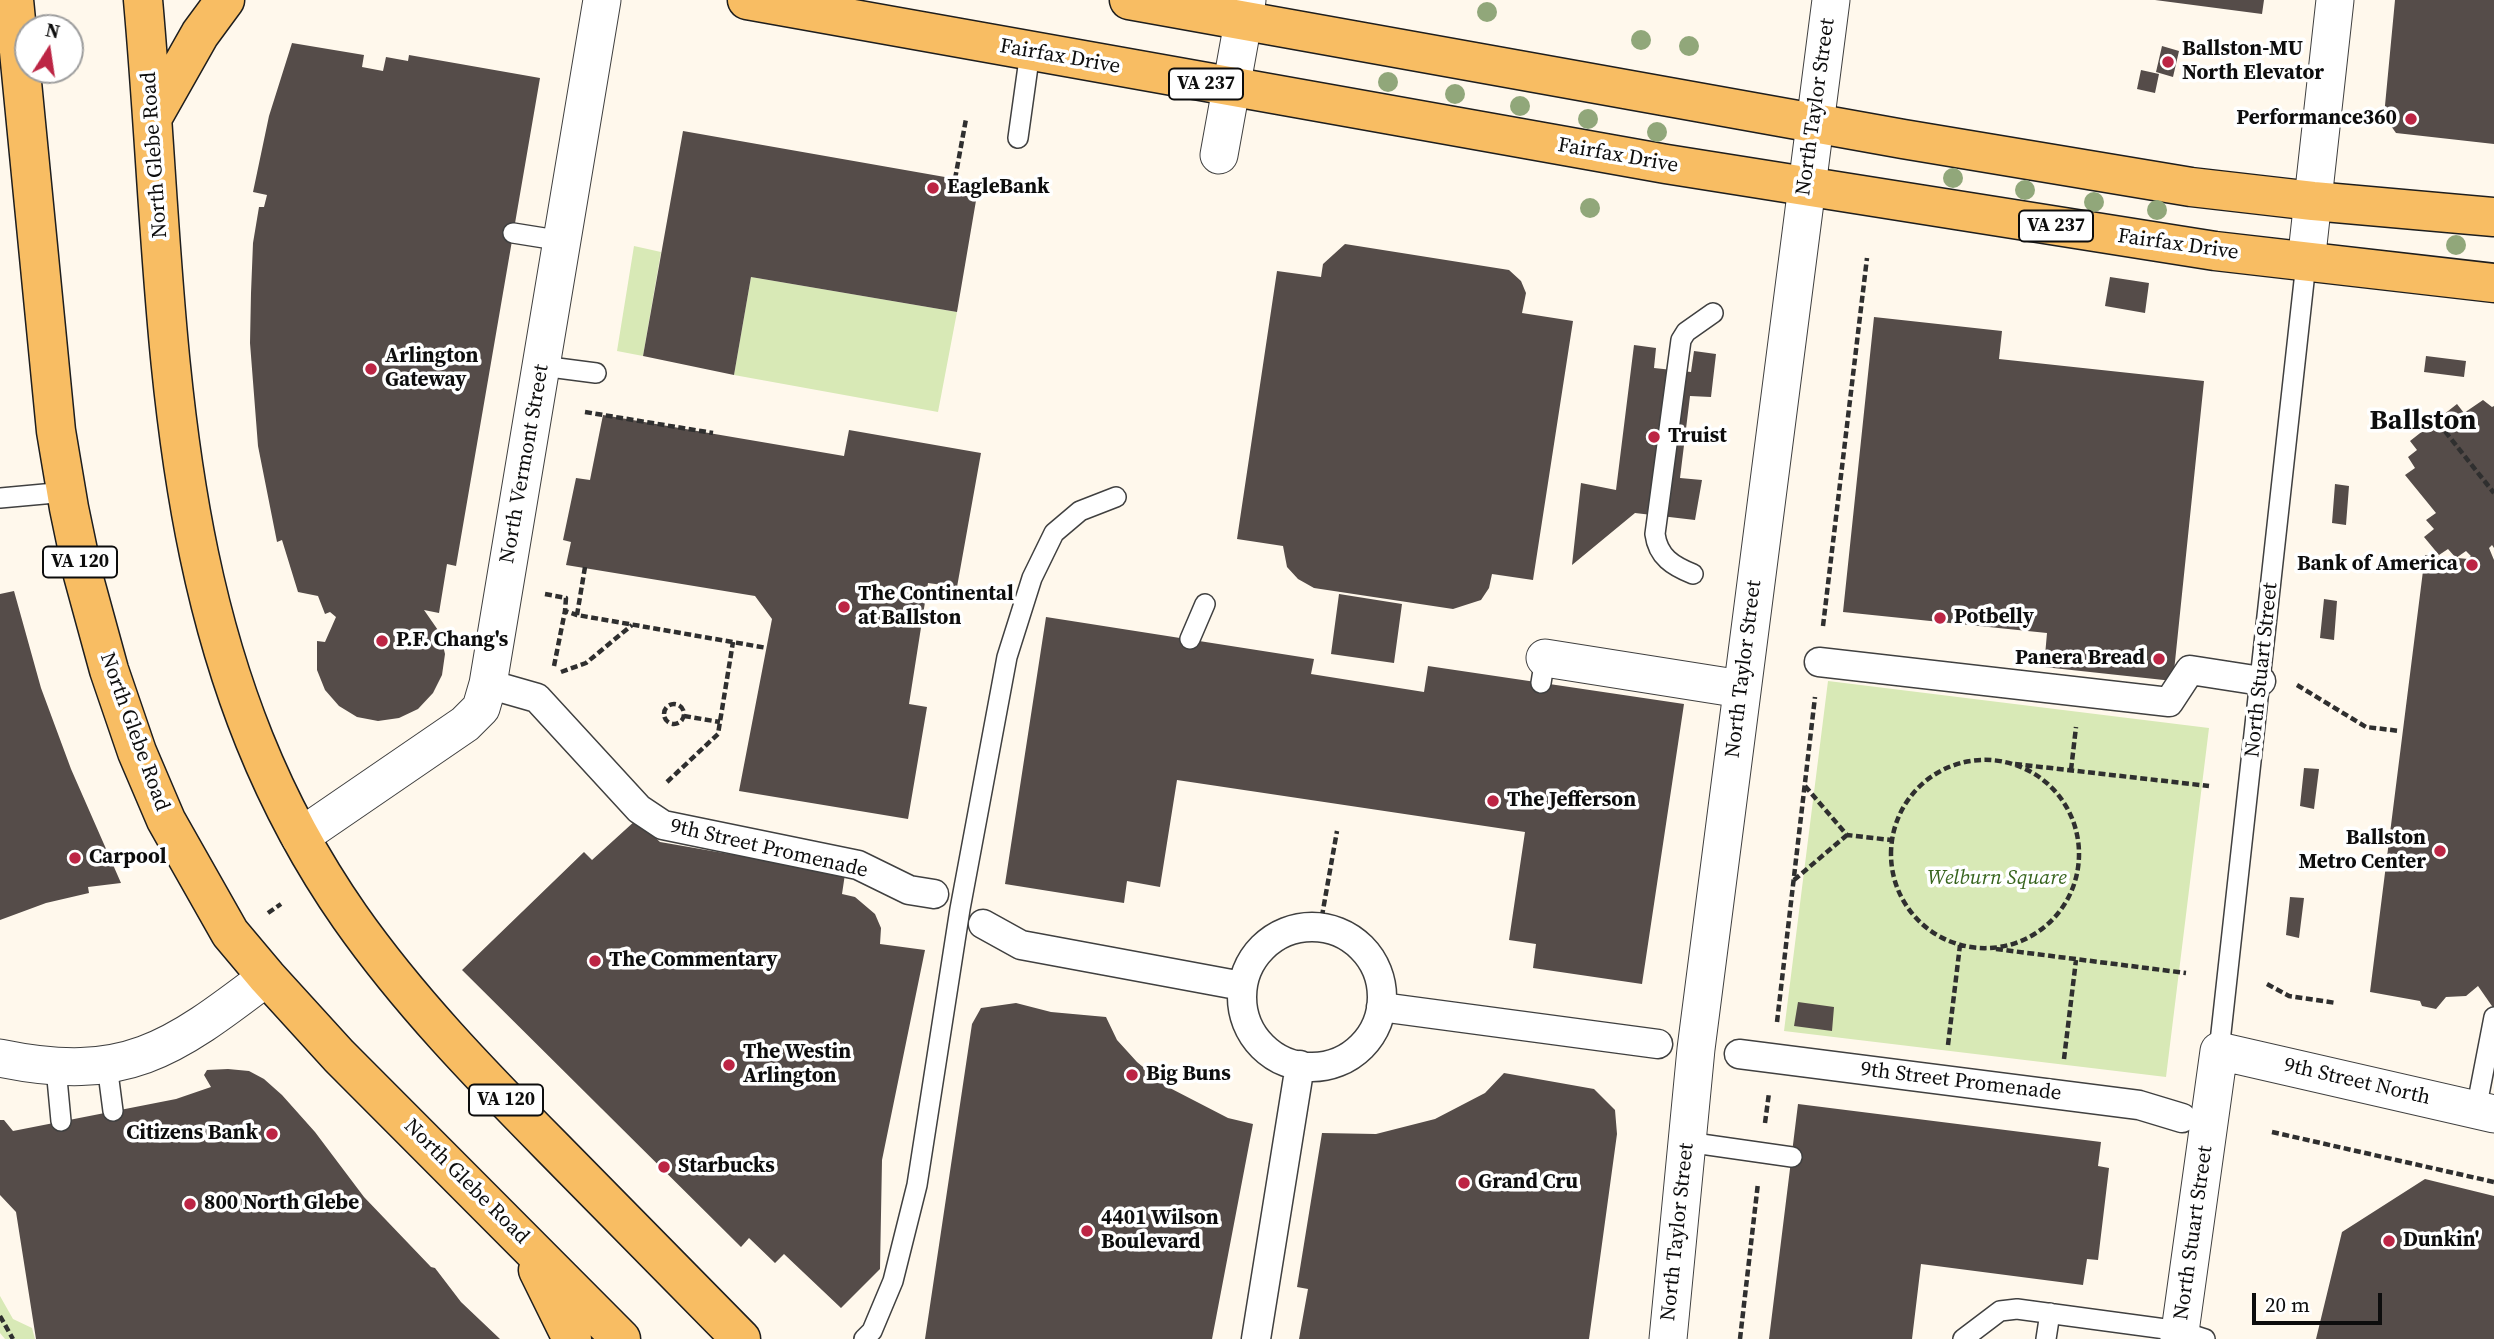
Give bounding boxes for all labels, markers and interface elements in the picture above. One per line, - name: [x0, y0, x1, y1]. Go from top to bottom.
- north arrow: [14, 14, 84, 84]
- text: N: [43, 16, 62, 45]
- street label: North Taylor Street: [1791, 17, 1841, 197]
- street label: Fairfax Drive: [998, 34, 1122, 80]
- place label: Ballston-MU North Elevator: [2182, 37, 2324, 87]
- marker: Ballston-MU North Elevator: [2160, 54, 2176, 70]
- road number: VA 237: [1169, 68, 1243, 100]
- street label: North Glebe Road: [137, 71, 173, 239]
- place label: Performance360: [2236, 106, 2397, 132]
- marker: Performance360: [2403, 111, 2419, 127]
- street label: Fairfax Drive: [1556, 133, 1680, 179]
- place label: EagleBank: [947, 175, 1050, 201]
- marker: EagleBank: [925, 180, 941, 196]
- road number: VA 237: [2019, 210, 2093, 242]
- street label: Fairfax Drive: [2116, 224, 2240, 266]
- place label: Arlington Gateway: [385, 344, 478, 394]
- marker: Arlington Gateway: [363, 361, 379, 377]
- street label: North Vermont Street: [495, 363, 555, 565]
- district label: Ballston: [2370, 405, 2476, 439]
- place label: Truist: [1668, 424, 1727, 450]
- marker: Truist: [1646, 429, 1662, 445]
- road number: VA 120: [43, 547, 117, 578]
- place label: Bank of America: [2297, 552, 2458, 578]
- marker: Bank of America: [2464, 557, 2480, 573]
- street label: North Taylor Street: [1721, 579, 1767, 759]
- street label: North Stuart Street: [2240, 581, 2284, 759]
- place label: The Continental at Ballston: [858, 582, 1014, 632]
- marker: The Continental at Ballston: [836, 599, 852, 615]
- place label: Potbelly: [1954, 605, 2034, 631]
- marker: Potbelly: [1932, 610, 1948, 626]
- place label: P.F. Chang's: [396, 628, 508, 654]
- marker: P.F. Chang's: [374, 633, 390, 649]
- place label: Panera Bread: [2015, 646, 2145, 672]
- street label: North Glebe Road: [94, 649, 174, 815]
- marker: Panera Bread: [2151, 651, 2167, 667]
- place label: The Jefferson: [1507, 788, 1636, 814]
- marker: The Jefferson: [1485, 793, 1501, 809]
- street label: 9th Street Promenade: [668, 814, 870, 884]
- place label: Ballston Metro Center: [2299, 826, 2426, 876]
- marker: Ballston Metro Center: [2432, 843, 2448, 859]
- place label: Carpool: [89, 845, 167, 871]
- marker: Carpool: [67, 850, 83, 866]
- park label: Welburn Square: [1927, 866, 2067, 892]
- place label: The Commentary: [609, 948, 777, 974]
- marker: The Commentary: [587, 953, 603, 969]
- place label: The Westin Arlington: [743, 1040, 851, 1090]
- street label: 9th Street North: [2281, 1053, 2433, 1111]
- marker: The Westin Arlington: [721, 1057, 737, 1073]
- street label: 9th Street Promenade: [1859, 1057, 2063, 1107]
- place label: Big Buns: [1146, 1062, 1231, 1088]
- marker: Big Buns: [1124, 1067, 1140, 1083]
- road number: VA 120: [469, 1084, 543, 1116]
- street label: North Glebe Road: [398, 1114, 534, 1250]
- place label: Citizens Bank: [126, 1121, 258, 1147]
- marker: Citizens Bank: [264, 1126, 280, 1142]
- street label: North Taylor Street: [1656, 1142, 1700, 1322]
- street label: North Stuart Street: [2169, 1144, 2219, 1322]
- place label: Starbucks: [678, 1154, 775, 1180]
- marker: Starbucks: [656, 1159, 672, 1175]
- place label: Grand Cru: [1478, 1170, 1578, 1196]
- marker: Grand Cru: [1456, 1175, 1472, 1191]
- place label: 800 North Glebe: [204, 1191, 359, 1217]
- marker: 800 North Glebe: [182, 1196, 198, 1212]
- place label: 4401 Wilson Boulevard: [1101, 1206, 1219, 1256]
- marker: 4401 Wilson Boulevard: [1079, 1223, 1095, 1239]
- place label: Dunkin': [2403, 1228, 2479, 1254]
- marker: Dunkin': [2381, 1233, 2397, 1249]
- scale bar: [2256, 1280, 2386, 1324]
- text: 20 m: [2265, 1290, 2310, 1319]

